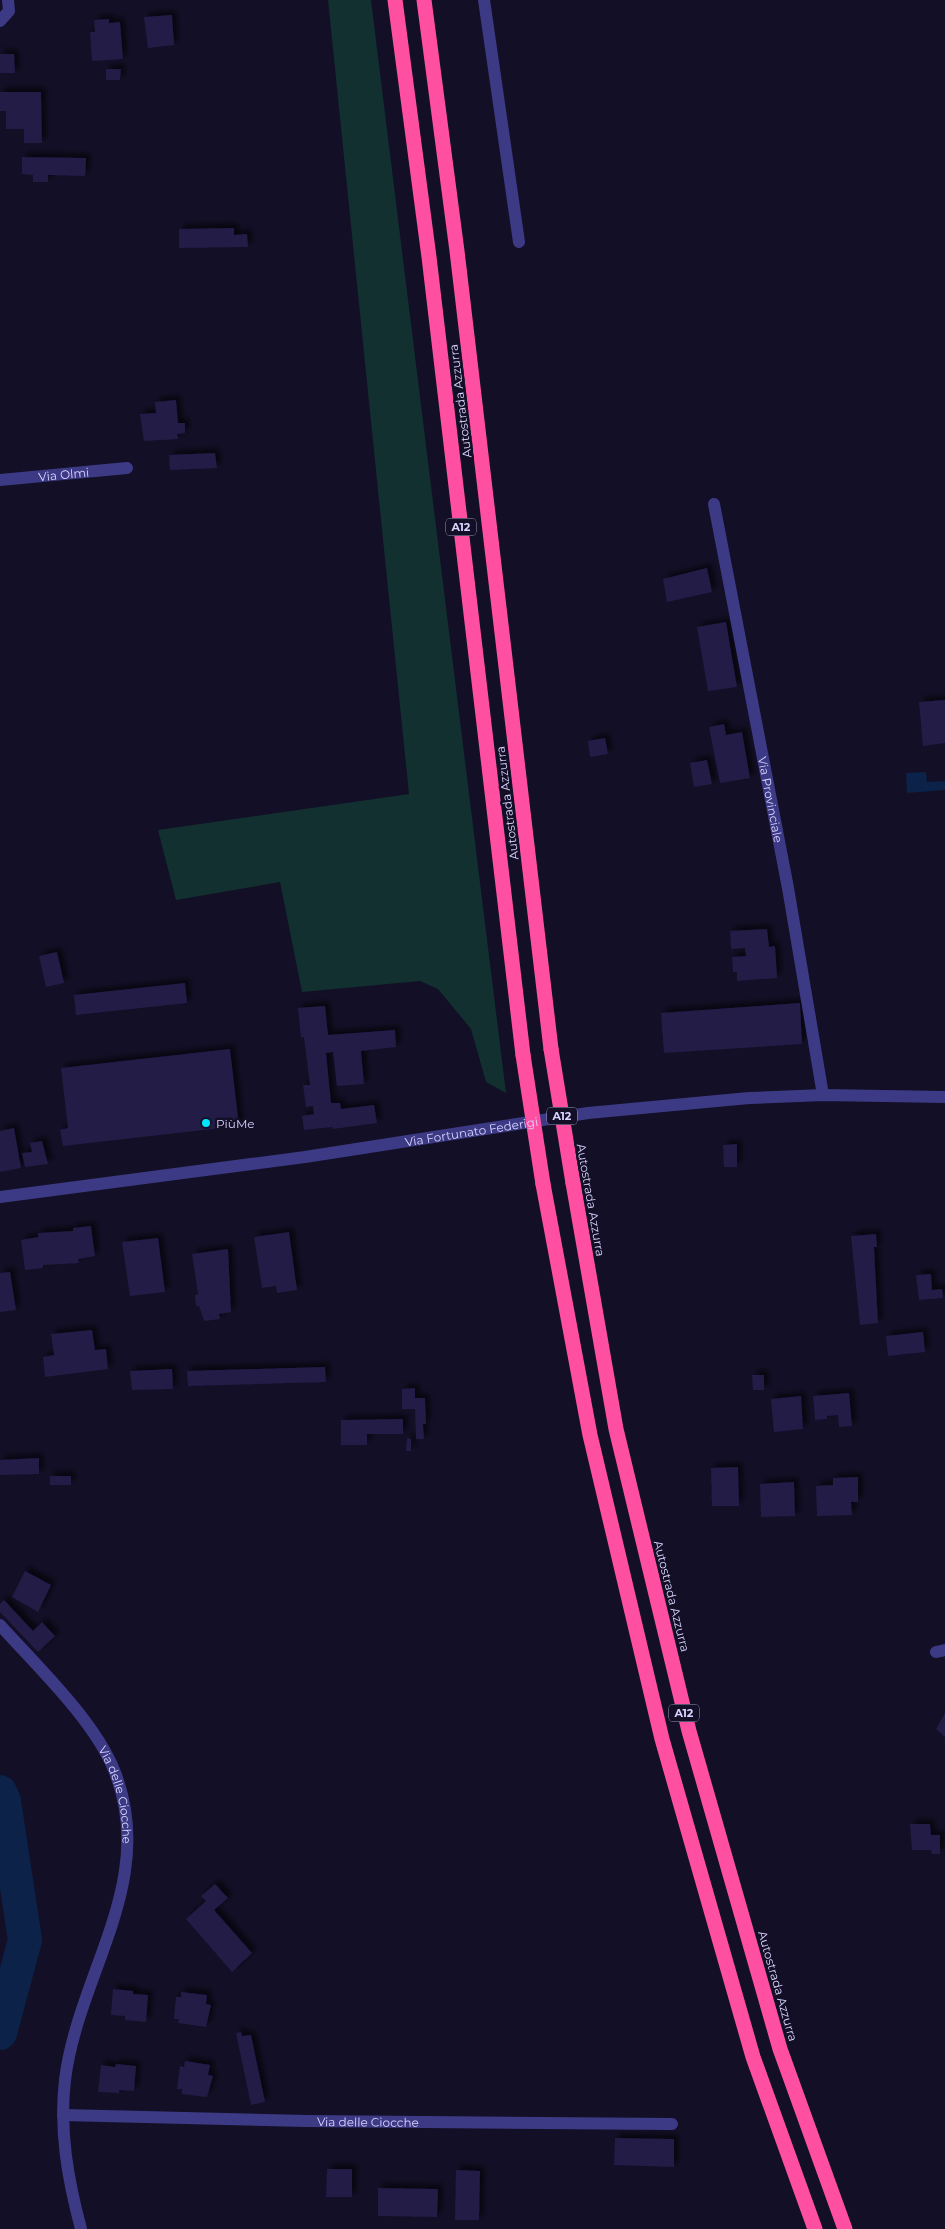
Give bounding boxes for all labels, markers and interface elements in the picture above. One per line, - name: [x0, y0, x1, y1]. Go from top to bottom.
- street label: Autostrada Azzurra: [446, 343, 474, 459]
- street label: Via Olmi: [38, 464, 90, 484]
- road number: A12: [446, 518, 476, 536]
- street label: Autostrada Azzurra: [493, 745, 521, 861]
- street label: Via Provinciale: [755, 755, 787, 844]
- road number: A12: [547, 1108, 577, 1124]
- street label: Via Fortunato Federigi: [404, 1113, 539, 1149]
- place label: PiùMe: [216, 1116, 255, 1131]
- marker: PiùMe: [200, 1117, 212, 1129]
- street label: Autostrada Azzurra: [574, 1142, 608, 1258]
- street label: Autostrada Azzurra: [651, 1539, 693, 1653]
- road number: A12: [669, 1705, 699, 1722]
- street label: Via delle Ciocche: [96, 1743, 135, 1844]
- street label: Autostrada Azzurra: [755, 1929, 801, 2043]
- street label: Via delle Ciocche: [317, 2114, 419, 2129]

